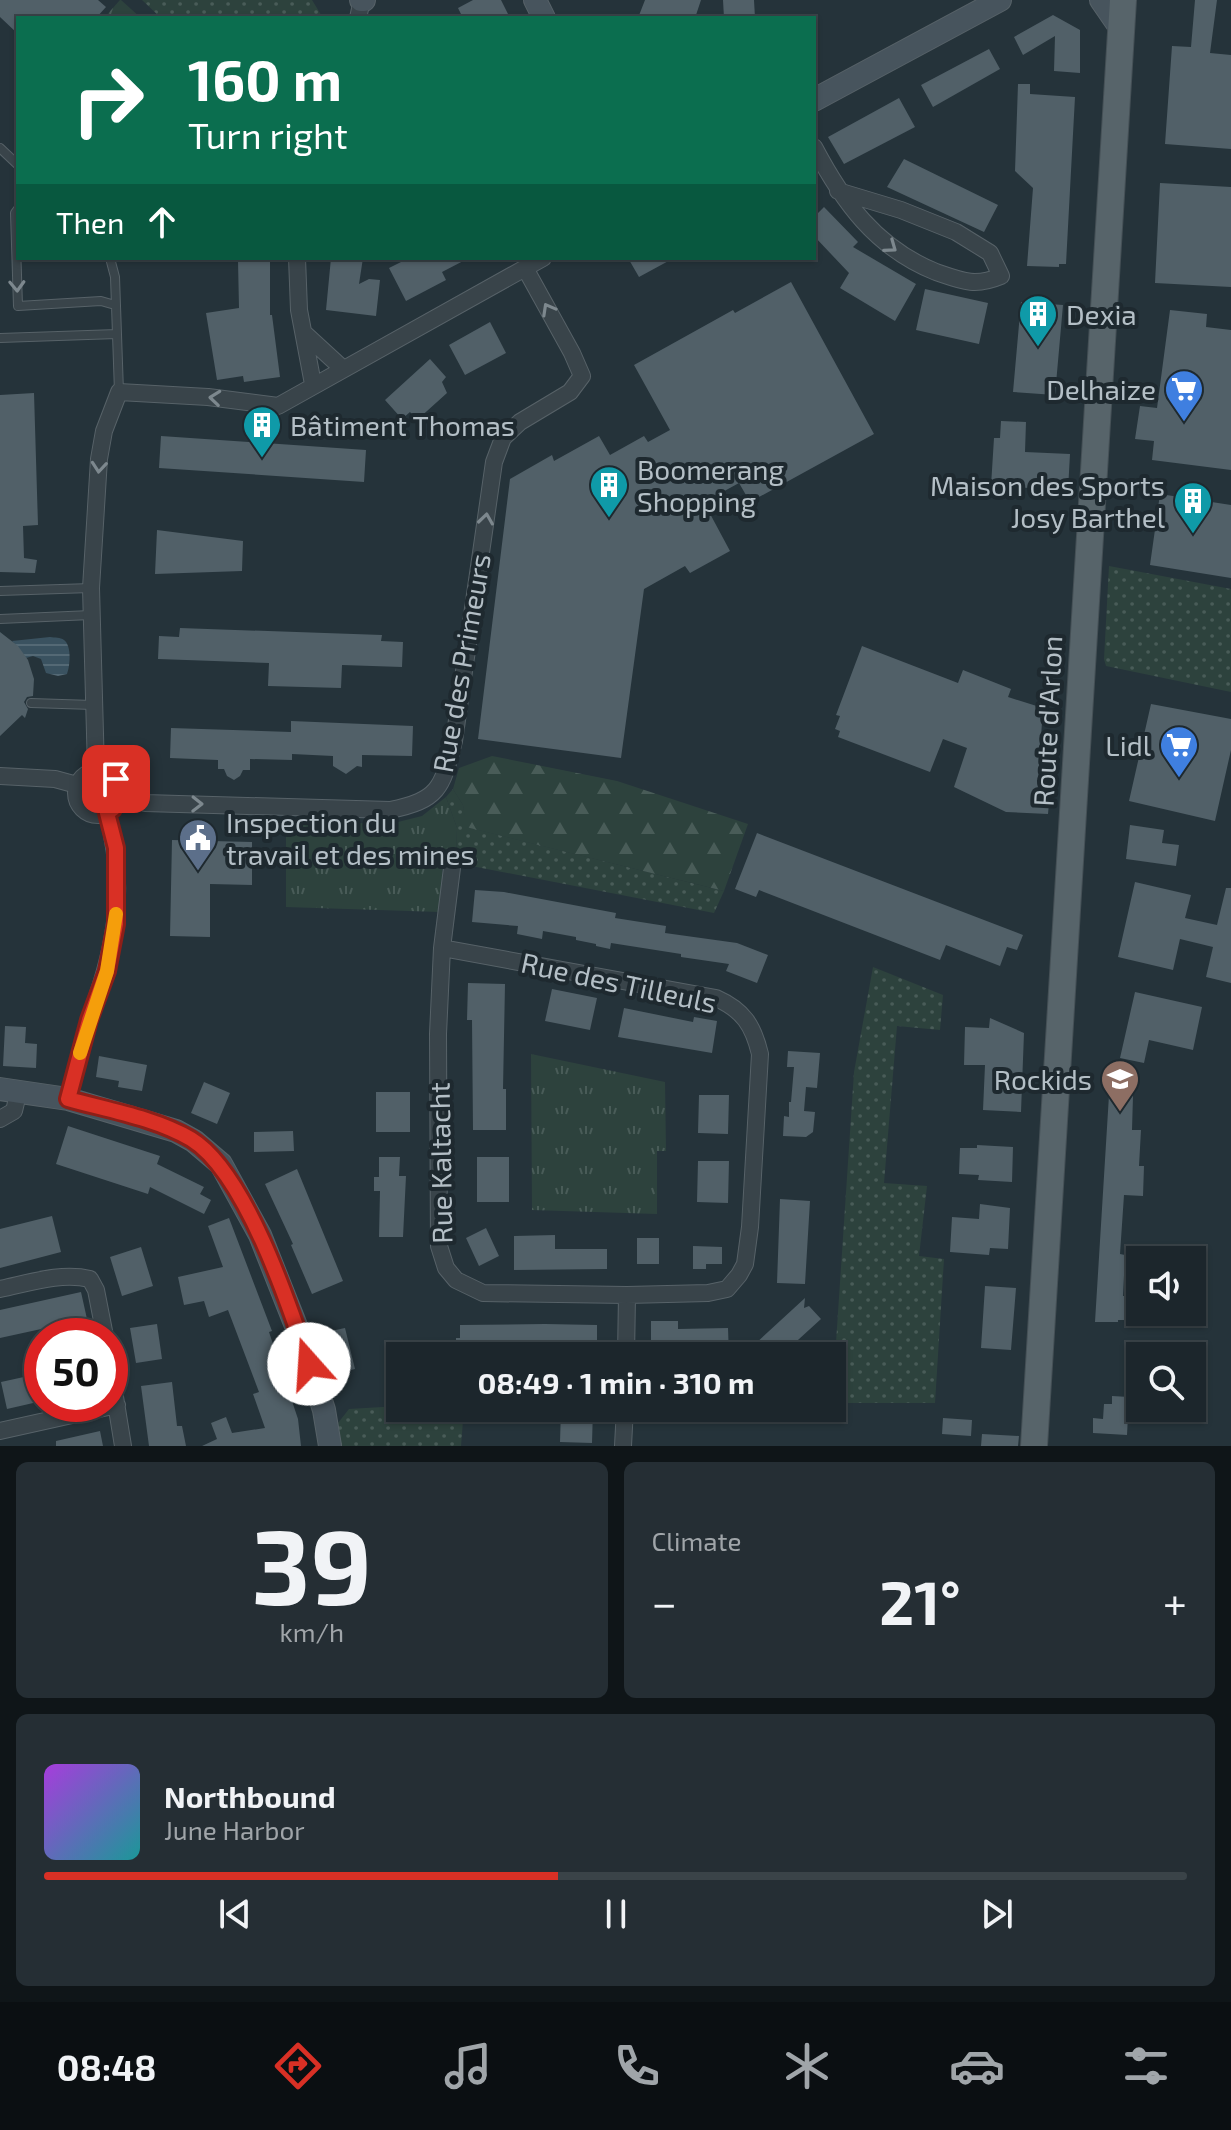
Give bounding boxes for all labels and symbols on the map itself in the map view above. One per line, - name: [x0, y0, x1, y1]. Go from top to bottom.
- one-way arrow: [882, 237, 897, 252]
- one-way arrow: [9, 280, 26, 293]
- building icon: Dexia: [1017, 293, 1059, 348]
- place label: Dexia: [1066, 297, 1137, 331]
- one-way arrow: [542, 303, 557, 317]
- supermarket icon: Delhaize: [1163, 368, 1205, 423]
- place label: Delhaize: [1046, 372, 1156, 406]
- one-way arrow: [208, 389, 221, 406]
- building icon: Bâtiment Thomas: [241, 404, 283, 459]
- place label: Bâtiment Thomas: [290, 408, 515, 442]
- place label: Boomerang Shopping: [637, 452, 785, 518]
- one-way arrow: [91, 460, 108, 473]
- building icon: Boomerang Shopping: [588, 464, 630, 519]
- place label: Maison des Sports Josy Barthel: [930, 468, 1166, 534]
- building icon: Maison des Sports Josy Barthel: [1172, 480, 1214, 535]
- one-way arrow: [477, 512, 494, 526]
- street label: Rue des Primeurs: [425, 551, 497, 775]
- street label: Route d'Arlon: [1026, 635, 1068, 807]
- supermarket icon: Lidl: [1158, 724, 1200, 779]
- place label: Lidl: [1105, 728, 1152, 762]
- pin: [82, 745, 150, 813]
- one-way arrow: [191, 795, 204, 813]
- place label: Inspection du travail et des mines: [226, 805, 475, 871]
- public building icon: Inspection du travail et des mines: [177, 817, 219, 872]
- street label: Rue des Tilleuls: [518, 945, 720, 1019]
- school or university icon: Rockids: [1099, 1058, 1141, 1113]
- place label: Rockids: [994, 1062, 1092, 1096]
- street label: Rue Kaltacht: [422, 1082, 458, 1244]
- speed limit sign: 50: [24, 1318, 128, 1422]
- position arrow: [267, 1322, 351, 1406]

